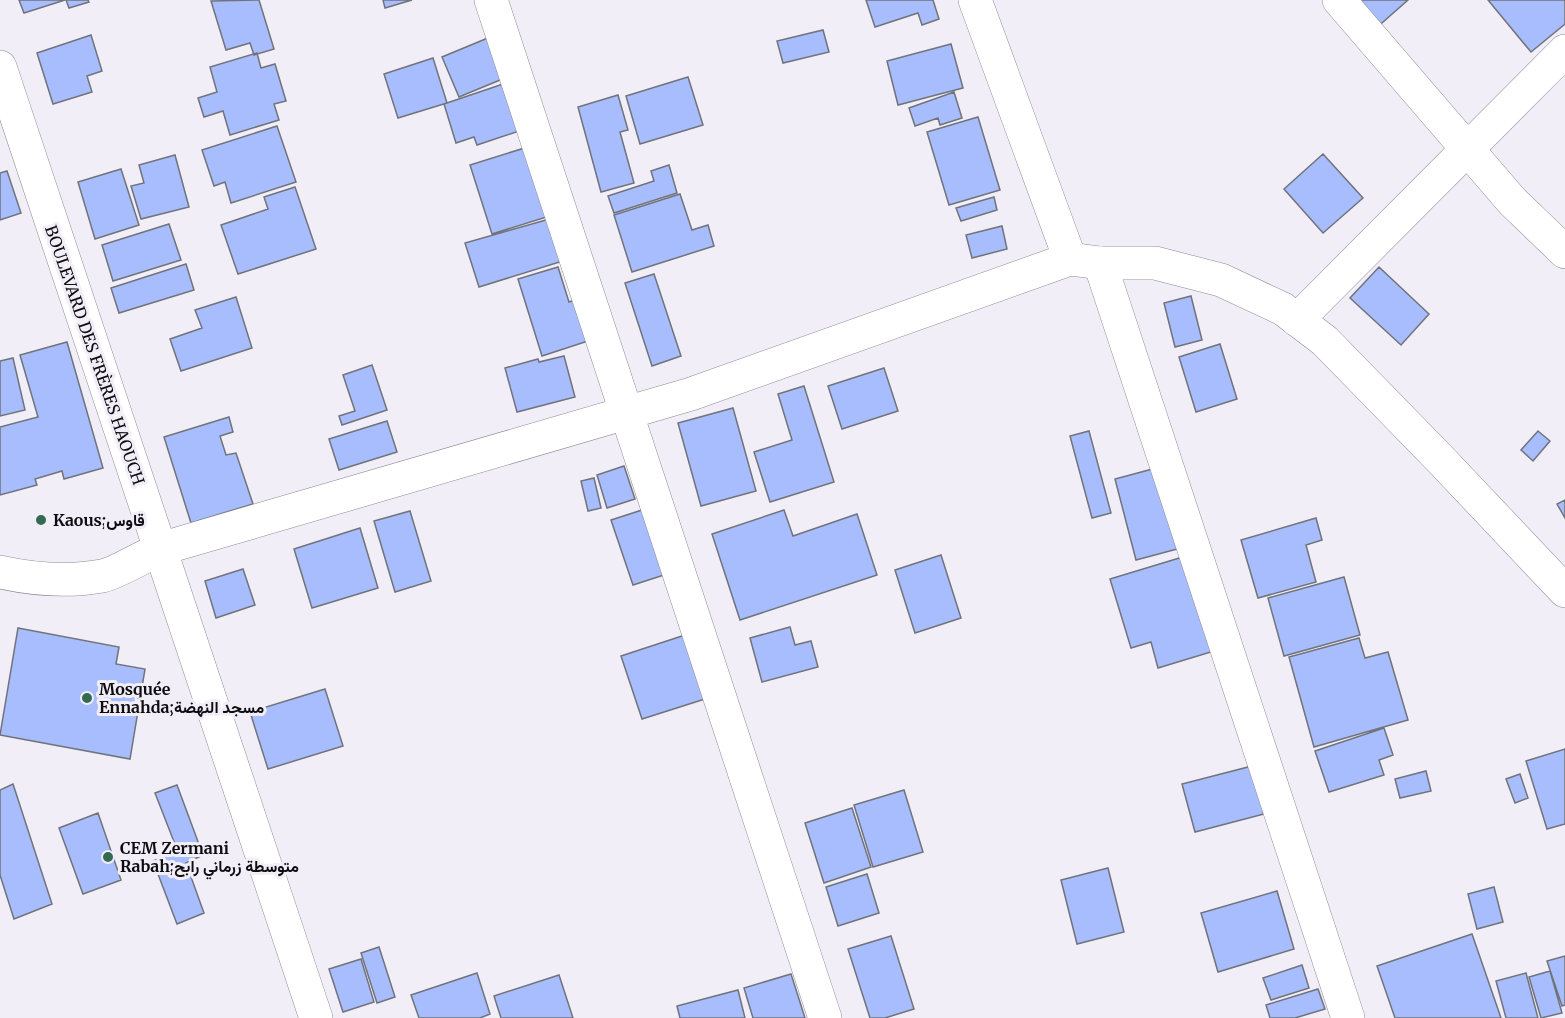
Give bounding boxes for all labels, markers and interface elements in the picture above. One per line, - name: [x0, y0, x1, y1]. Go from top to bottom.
- street label: BOULEVARD DES FRÈRES HAOUCH: [41, 222, 149, 488]
- place label: Kaous;قاوس: [53, 510, 145, 531]
- marker: Kaous;قاوس: [34, 513, 48, 527]
- place label: Mosquée Ennahda;مسجد النهضة: [99, 679, 264, 718]
- marker: Mosquée Ennahda;مسجد النهضة: [80, 691, 94, 705]
- place label: CEM Zermani Rabah;متوسطة زرماني رابح: [120, 838, 299, 880]
- marker: CEM Zermani Rabah;متوسطة زرماني رابح: [101, 850, 115, 864]

